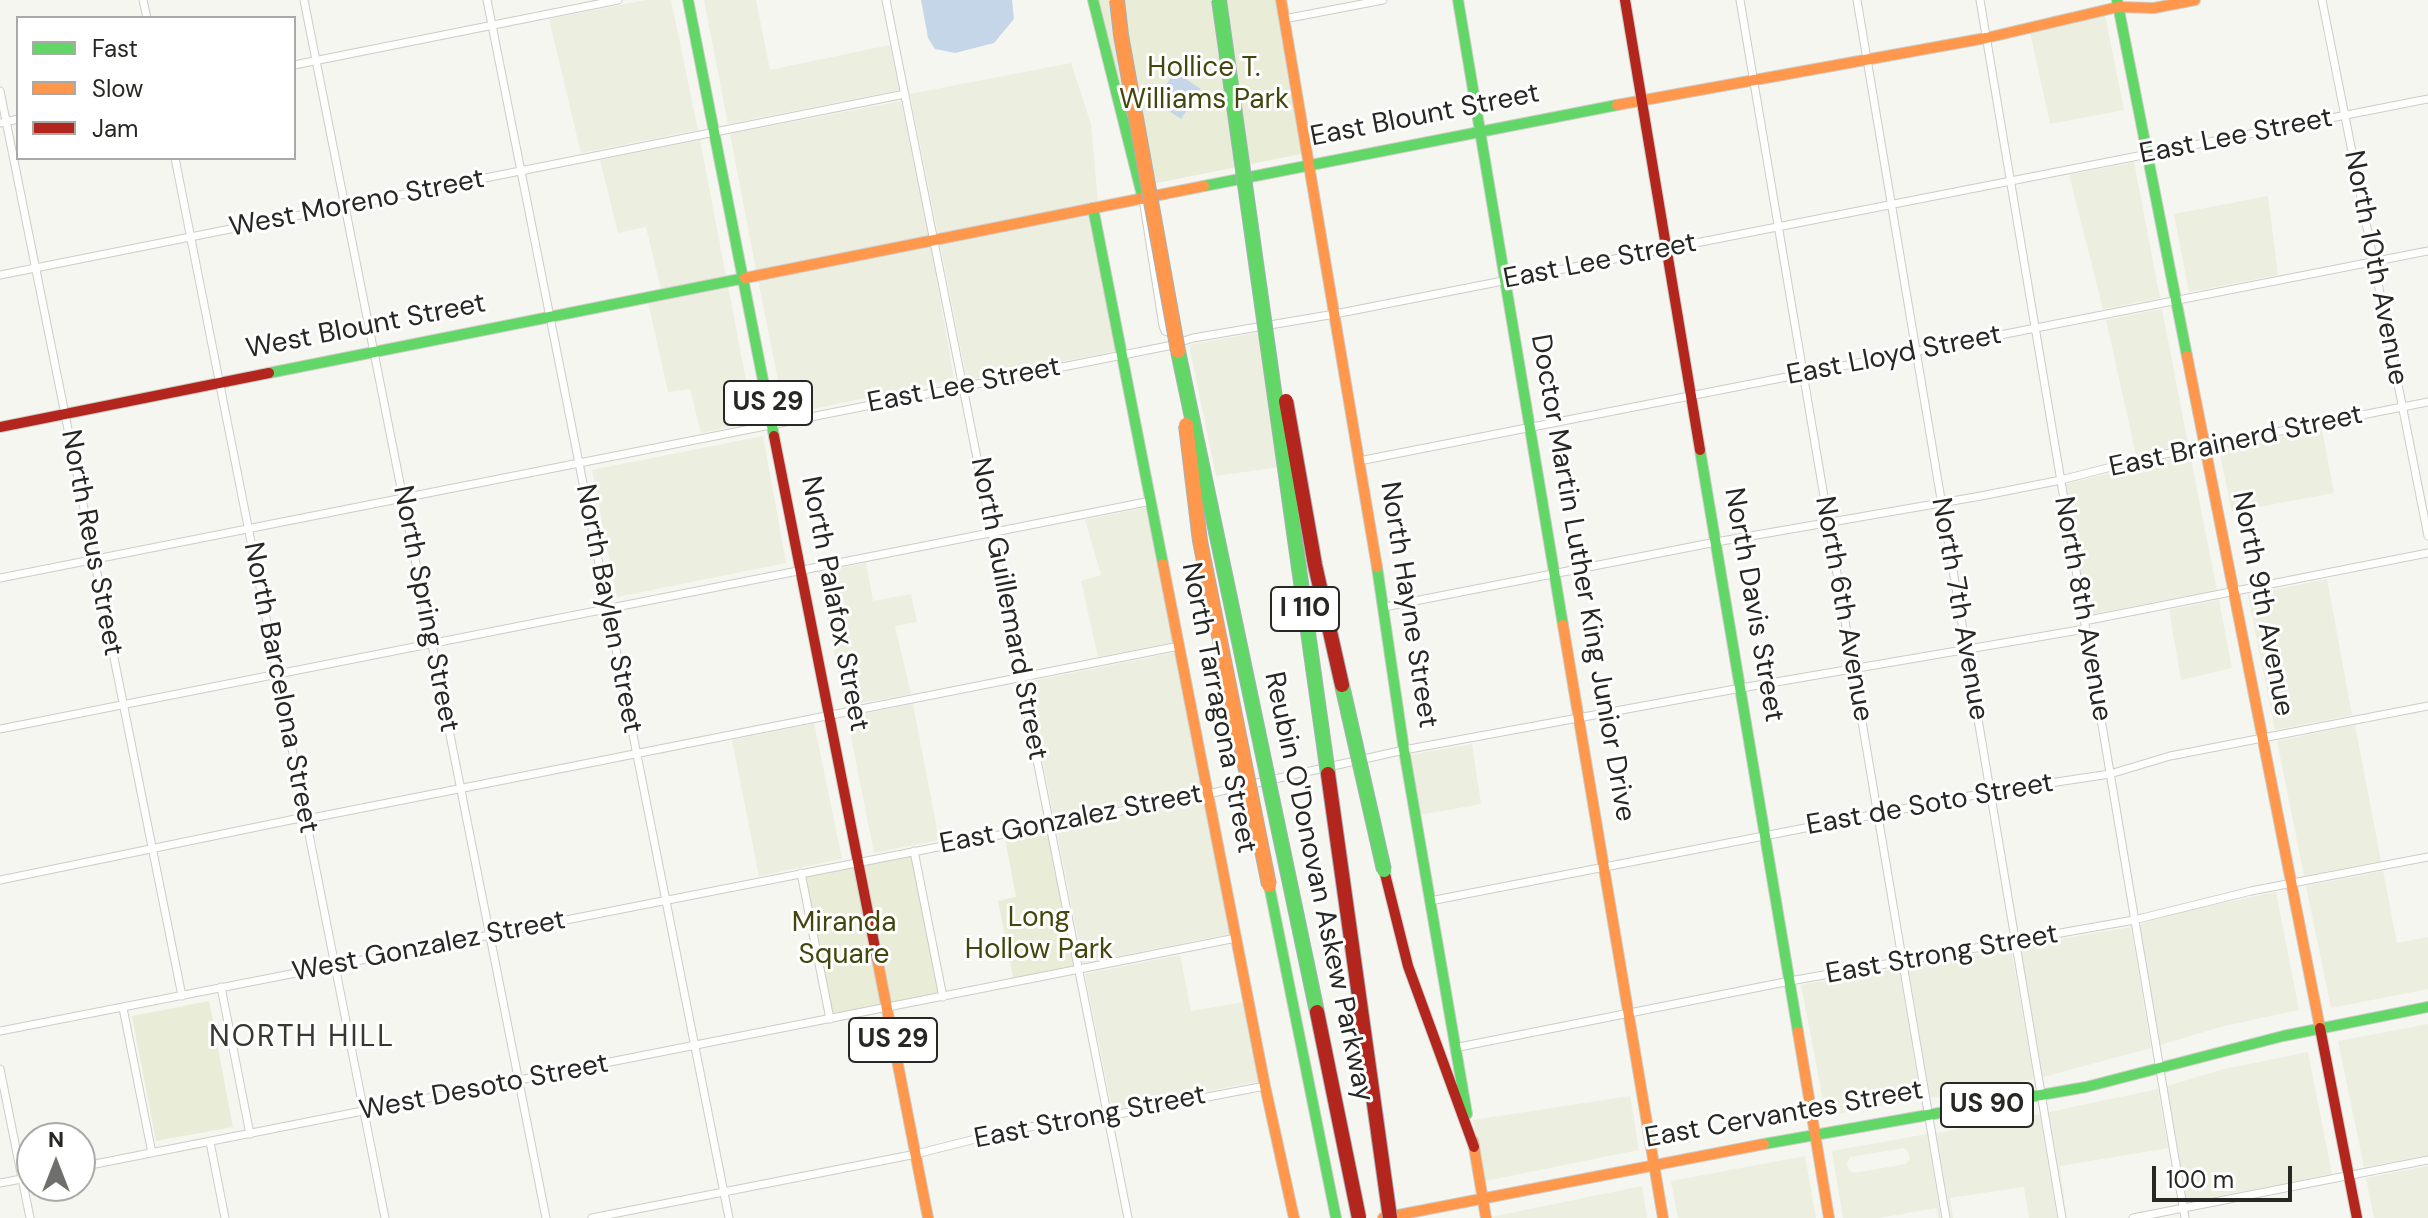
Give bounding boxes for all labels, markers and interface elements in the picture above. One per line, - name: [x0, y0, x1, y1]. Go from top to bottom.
- legend: [16, 16, 296, 160]
- text: Fast: [92, 33, 138, 64]
- park label: Hollice T. Williams Park: [1119, 52, 1289, 118]
- text: Slow: [92, 73, 143, 104]
- street label: East Blount Street: [1308, 77, 1542, 155]
- street label: East Lee Street: [2137, 102, 2335, 172]
- text: Jam: [92, 113, 138, 144]
- street label: North 10th Avenue: [2336, 148, 2414, 388]
- street label: West Moreno Street: [227, 163, 487, 245]
- street label: East Lee Street: [1501, 227, 1699, 297]
- street label: West Blount Street: [243, 287, 489, 367]
- street label: East Lloyd Street: [1784, 319, 2004, 393]
- street label: Doctor Martin Luther King Junior Drive: [1523, 332, 1641, 824]
- street label: East Lee Street: [865, 351, 1063, 421]
- road number: US 29: [724, 381, 812, 425]
- street label: East Brainerd Street: [2106, 399, 2366, 485]
- street label: North Reus Street: [53, 427, 129, 659]
- street label: North Guillemard Street: [962, 455, 1054, 763]
- street label: North Palafox Street: [793, 474, 875, 734]
- street label: North Hayne Street: [1372, 479, 1444, 731]
- street label: North Baylen Street: [567, 482, 649, 736]
- street label: North Spring Street: [385, 483, 465, 735]
- street label: North Davis Street: [1716, 485, 1790, 725]
- street label: North 9th Avenue: [2224, 489, 2300, 719]
- street label: North 6th Avenue: [1807, 494, 1879, 724]
- street label: North 8th Avenue: [2046, 494, 2118, 724]
- street label: North 7th Avenue: [1923, 495, 1995, 723]
- street label: North Barcelona Street: [235, 540, 325, 836]
- street label: North Tarragona Street: [1173, 560, 1263, 856]
- road number: I 110: [1271, 587, 1339, 631]
- street label: Reubin O'Donovan Askew Parkway: [1256, 669, 1380, 1105]
- street label: East de Soto Street: [1804, 767, 2056, 843]
- street label: East Gonzalez Street: [937, 778, 1205, 862]
- park label: Long Hollow Park: [965, 902, 1113, 968]
- street label: West Gonzalez Street: [290, 904, 568, 990]
- park label: Miranda Square: [792, 907, 896, 973]
- street label: East Strong Street: [1823, 918, 2061, 992]
- road number: US 29: [849, 1018, 937, 1062]
- district label: NORTH HILL: [209, 1020, 395, 1056]
- street label: West Desoto Street: [357, 1047, 611, 1129]
- street label: East Cervantes Street: [1642, 1074, 1926, 1156]
- street label: East Strong Street: [971, 1079, 1209, 1157]
- road number: US 90: [1941, 1083, 2033, 1127]
- north arrow: [16, 1122, 96, 1202]
- text: N: [48, 1125, 64, 1154]
- scale bar: [2156, 1150, 2296, 1200]
- text: 100 m: [2166, 1164, 2234, 1195]

